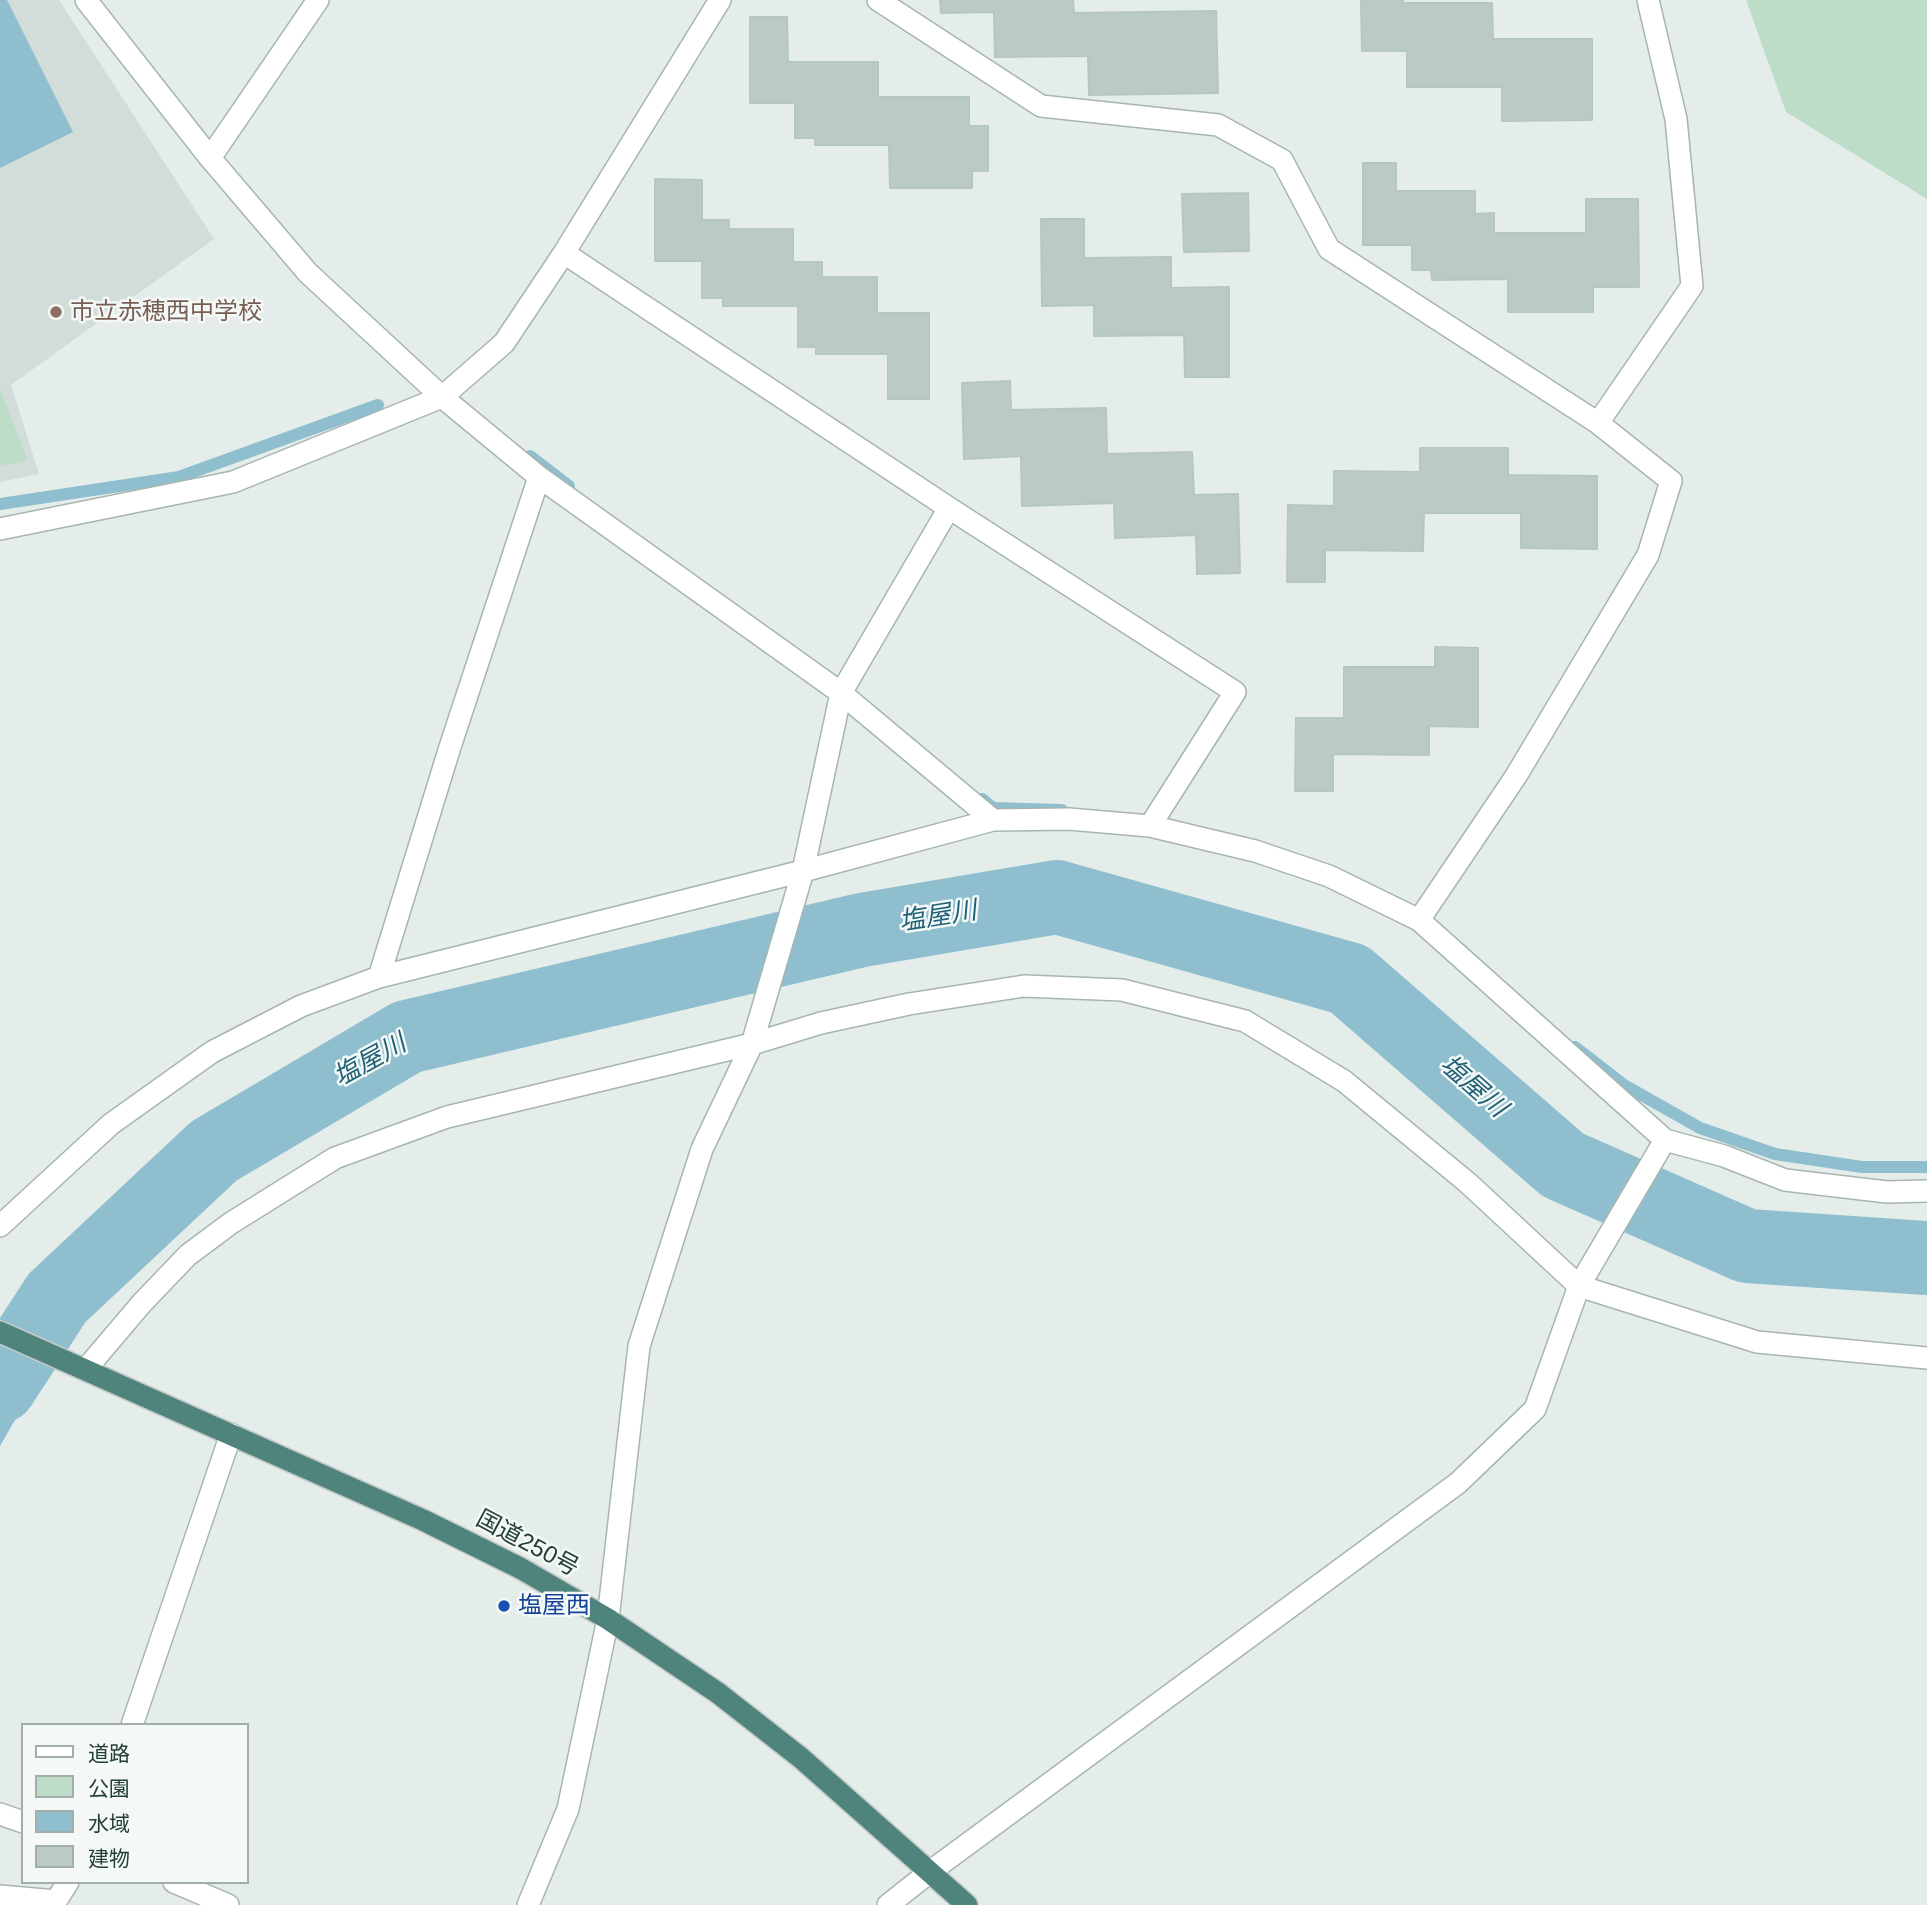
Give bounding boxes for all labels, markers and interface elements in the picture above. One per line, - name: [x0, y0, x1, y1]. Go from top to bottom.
- place label: 市立赤穂西中学校: [70, 298, 262, 326]
- marker: 市立赤穂西中学校: [48, 304, 64, 320]
- water label: 塩屋川: [897, 895, 979, 939]
- water label: 塩屋川: [328, 1028, 412, 1094]
- water label: 塩屋川: [1433, 1050, 1513, 1124]
- street label: 国道250号: [471, 1505, 583, 1583]
- place label: 塩屋西: [518, 1592, 590, 1620]
- marker: 塩屋西: [496, 1598, 512, 1614]
- legend: [21, 1723, 248, 1884]
- text: 道路: [88, 1742, 130, 1765]
- text: 公園: [88, 1777, 130, 1800]
- text: 水域: [88, 1812, 130, 1835]
- text: 建物: [88, 1847, 130, 1870]

